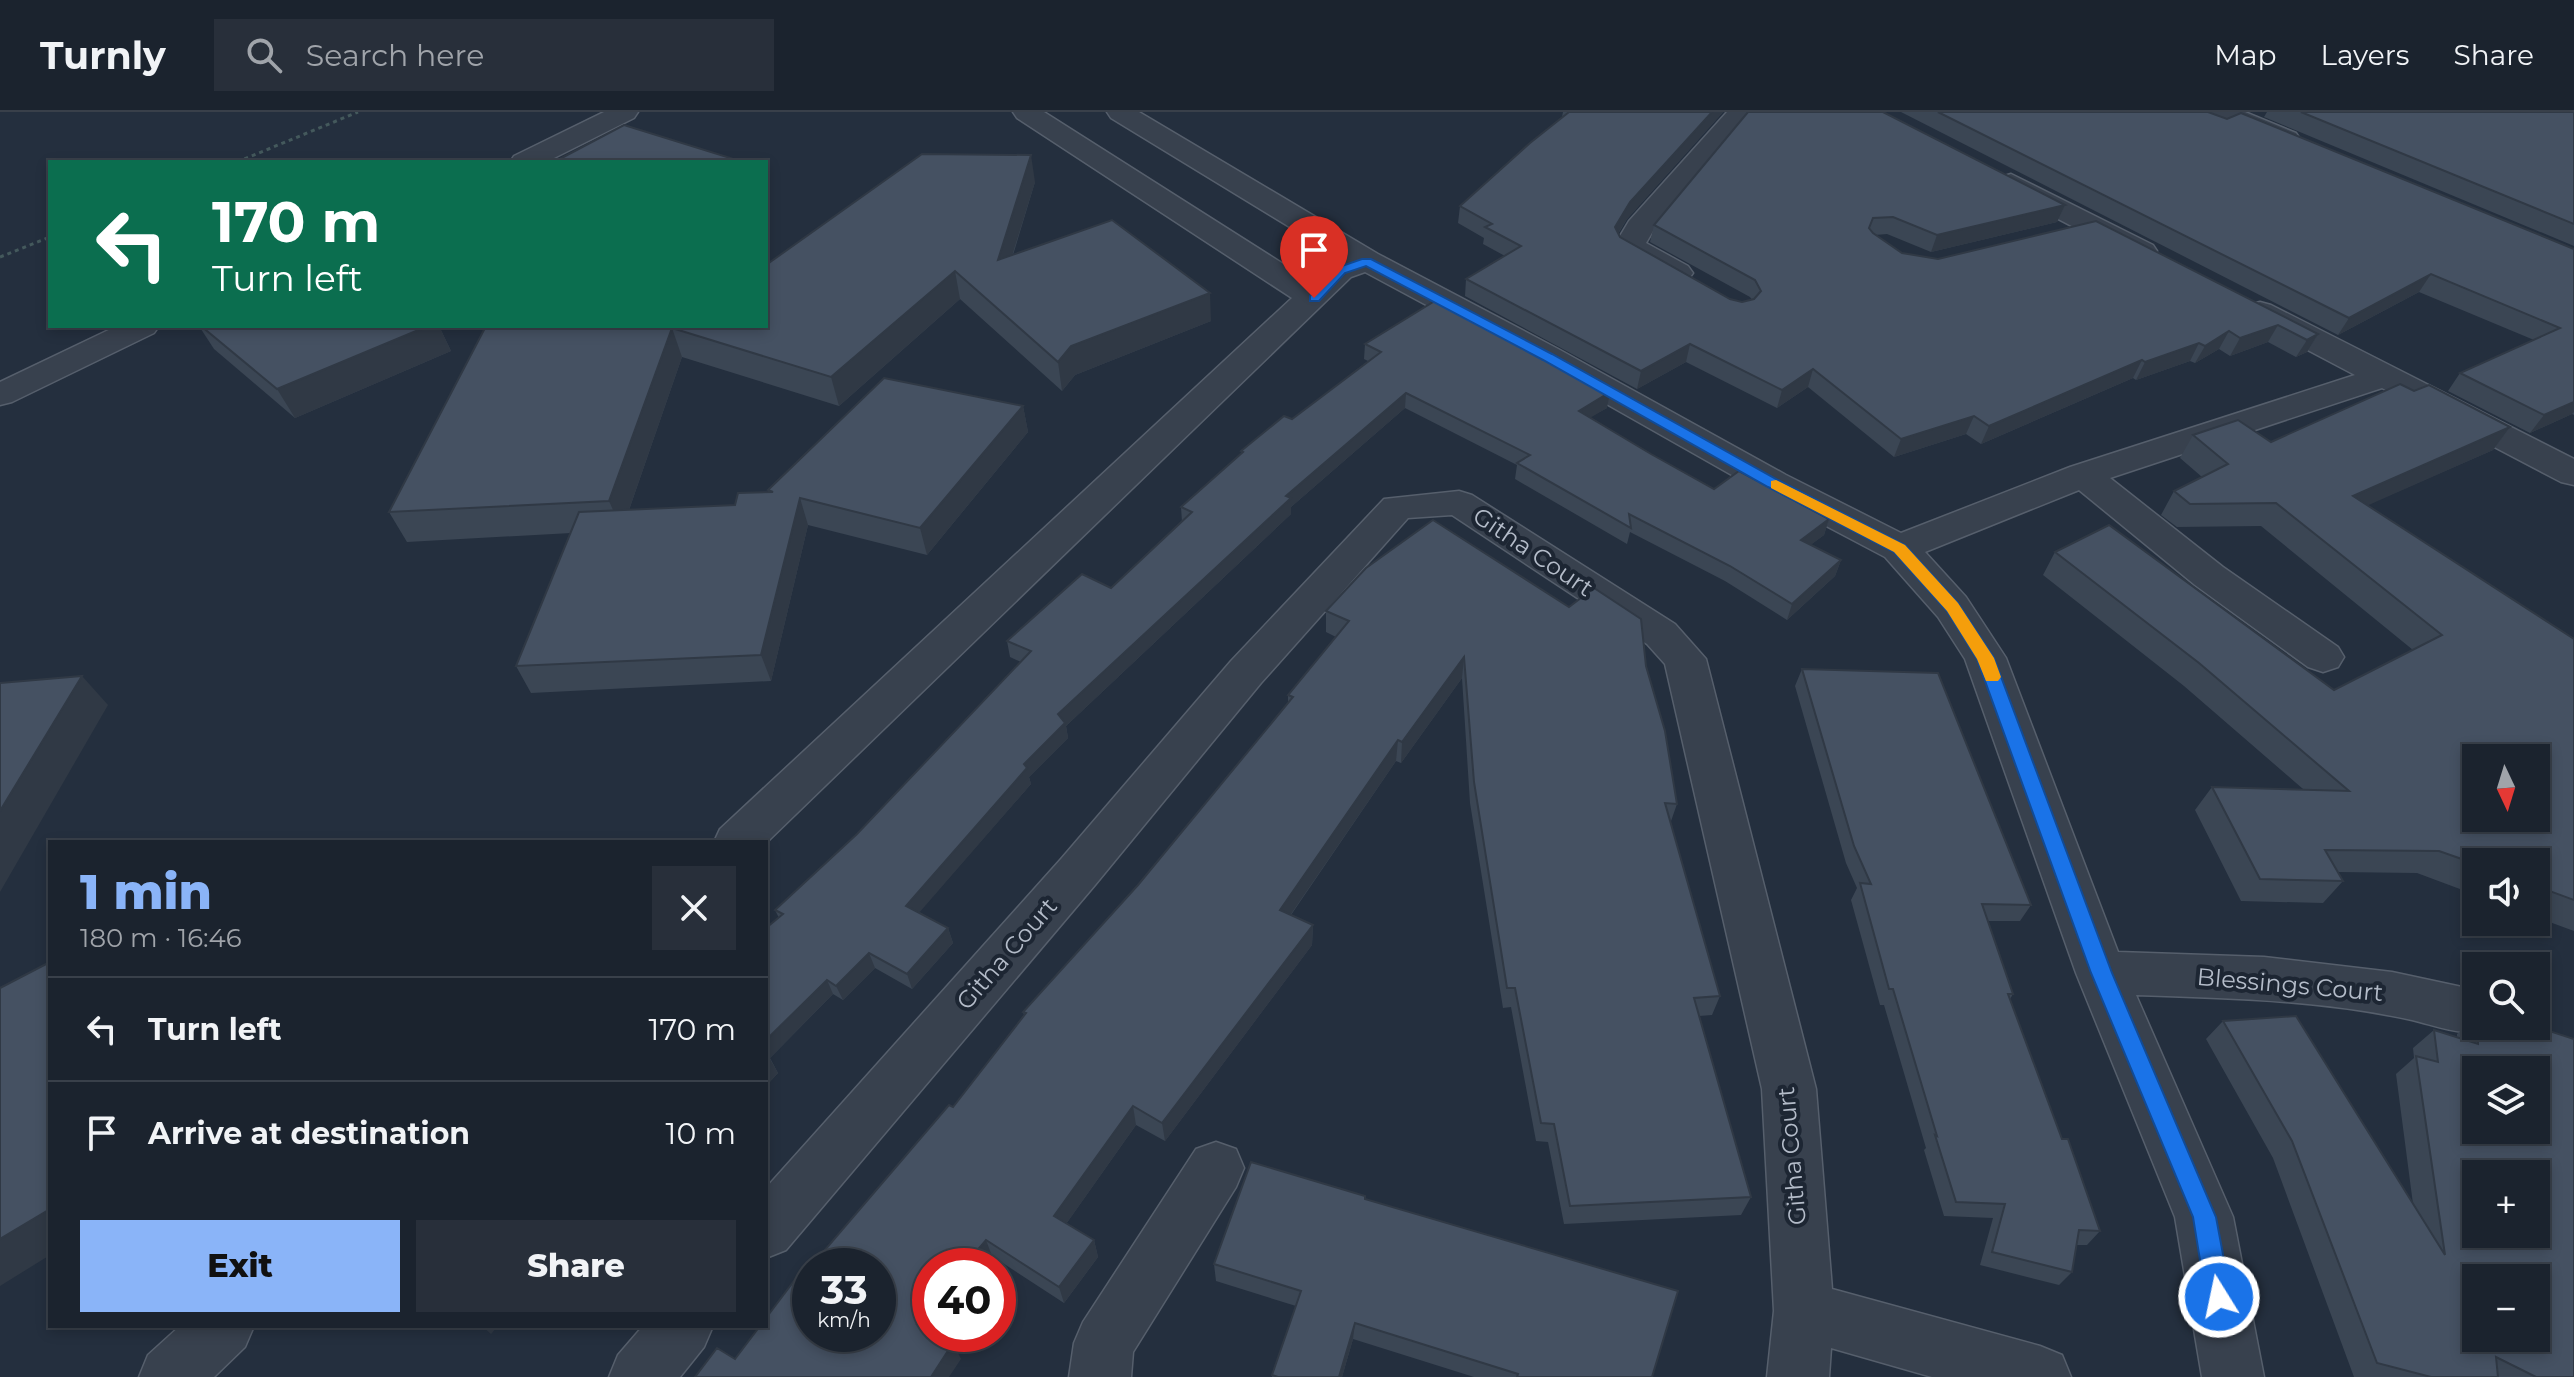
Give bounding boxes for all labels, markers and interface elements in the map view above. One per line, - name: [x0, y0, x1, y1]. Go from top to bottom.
- search box: [214, 19, 774, 91]
- text: Turnly: [40, 32, 166, 79]
- icon: search: [242, 33, 286, 77]
- text: Search here: [306, 37, 484, 74]
- text: Map: [2214, 38, 2277, 72]
- text: Layers: [2321, 38, 2410, 72]
- text: Share: [2454, 38, 2534, 72]
- text: 170 m: [212, 188, 380, 256]
- icon: left: [80, 192, 184, 296]
- pin: [1280, 216, 1348, 298]
- icon: arrive: [1292, 228, 1336, 272]
- text: Turn left: [212, 256, 363, 300]
- street label: Githa Court: [1468, 501, 1599, 602]
- north arrow: [2462, 744, 2550, 832]
- map controls: [2462, 744, 2550, 1352]
- button: sound: [2462, 848, 2550, 936]
- text: 1 min: [80, 863, 212, 921]
- button: close: [652, 866, 736, 950]
- street label: Githa Court: [950, 892, 1063, 1015]
- text: 180 m · 16:46: [80, 922, 242, 954]
- button: search: [2462, 952, 2550, 1040]
- street label: Blessings Court: [2196, 962, 2385, 1007]
- icon: left: [80, 1007, 124, 1051]
- text: Turn left: [148, 1011, 281, 1048]
- text: 170 m: [649, 1011, 736, 1048]
- button: layers: [2462, 1056, 2550, 1144]
- street label: Githa Court: [1771, 1085, 1812, 1226]
- icon: arrive: [80, 1111, 124, 1155]
- text: Arrive at destination: [148, 1115, 470, 1152]
- text: 10 m: [666, 1115, 736, 1152]
- button: +: [2462, 1160, 2550, 1248]
- button: Exit: [80, 1220, 400, 1312]
- button: Share: [416, 1220, 736, 1312]
- speed limit sign: 40: [912, 1248, 1016, 1352]
- position arrow: [2177, 1255, 2261, 1339]
- button: −: [2462, 1264, 2550, 1352]
- text: 33: [820, 1265, 868, 1314]
- text: km/h: [817, 1308, 871, 1332]

